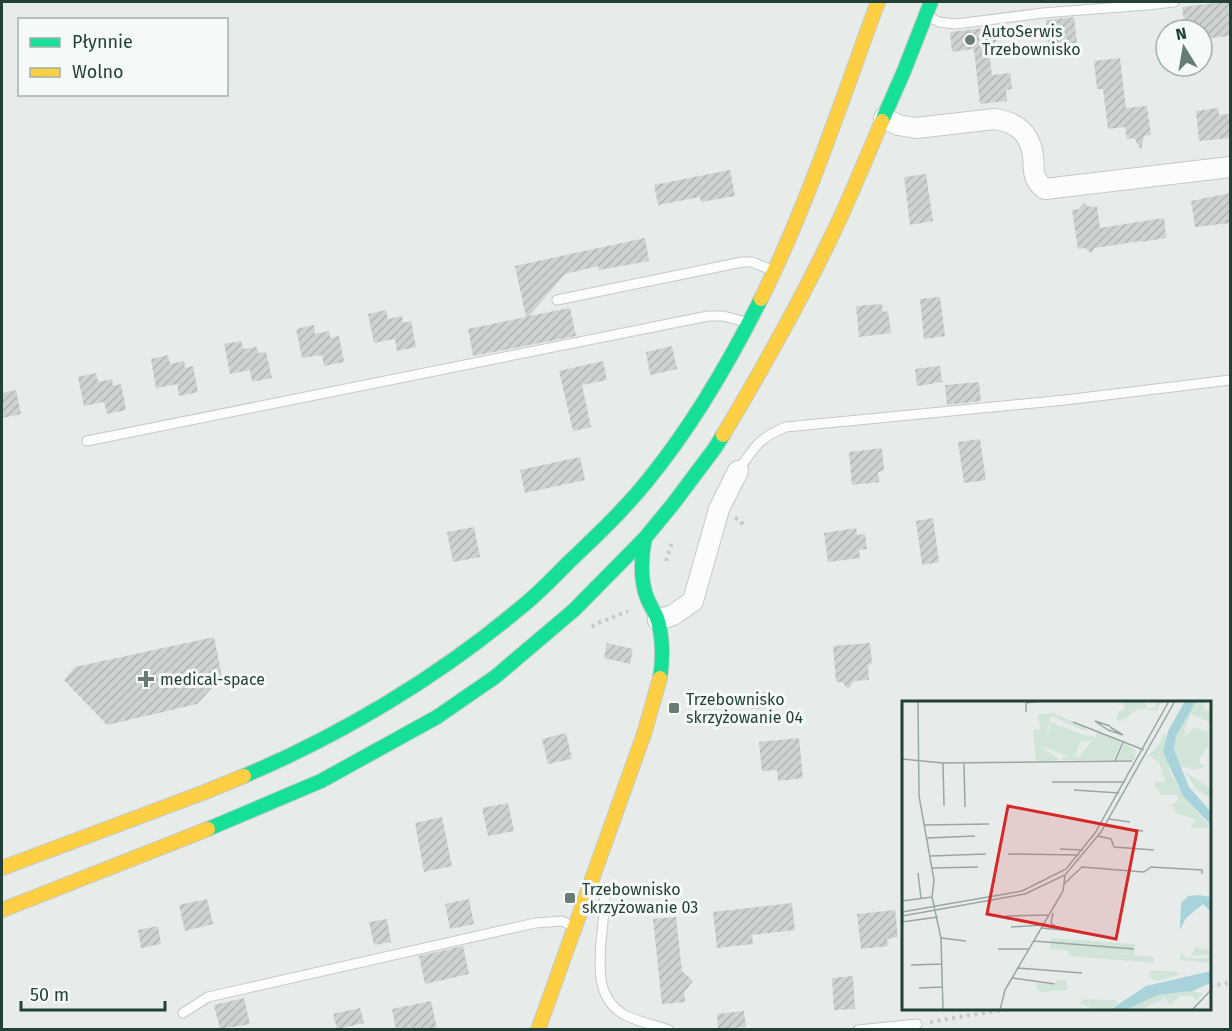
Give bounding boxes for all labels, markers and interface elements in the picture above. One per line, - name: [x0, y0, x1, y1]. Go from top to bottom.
- legend: [18, 18, 228, 96]
- north arrow: [1154, 18, 1214, 78]
- place label: AutoSerwis Trzebownisko: [982, 22, 1080, 59]
- text: N: [1174, 23, 1188, 44]
- text: Płynnie: [72, 31, 133, 53]
- marker: AutoSerwis Trzebownisko: [963, 33, 977, 47]
- text: Wolno: [72, 61, 124, 83]
- marker: medical-space: [137, 670, 155, 688]
- place label: medical-space: [160, 670, 265, 689]
- place label: Trzebownisko skrzyżowanie 04: [686, 690, 804, 727]
- marker: Trzebownisko skrzyżowanie 04: [667, 701, 681, 715]
- inset map: [902, 701, 1211, 1010]
- place label: Trzebownisko skrzyżowanie 03: [582, 880, 698, 917]
- marker: Trzebownisko skrzyżowanie 03: [563, 891, 577, 905]
- scale bar: [21, 974, 165, 1012]
- text: 50 m: [30, 984, 69, 1006]

